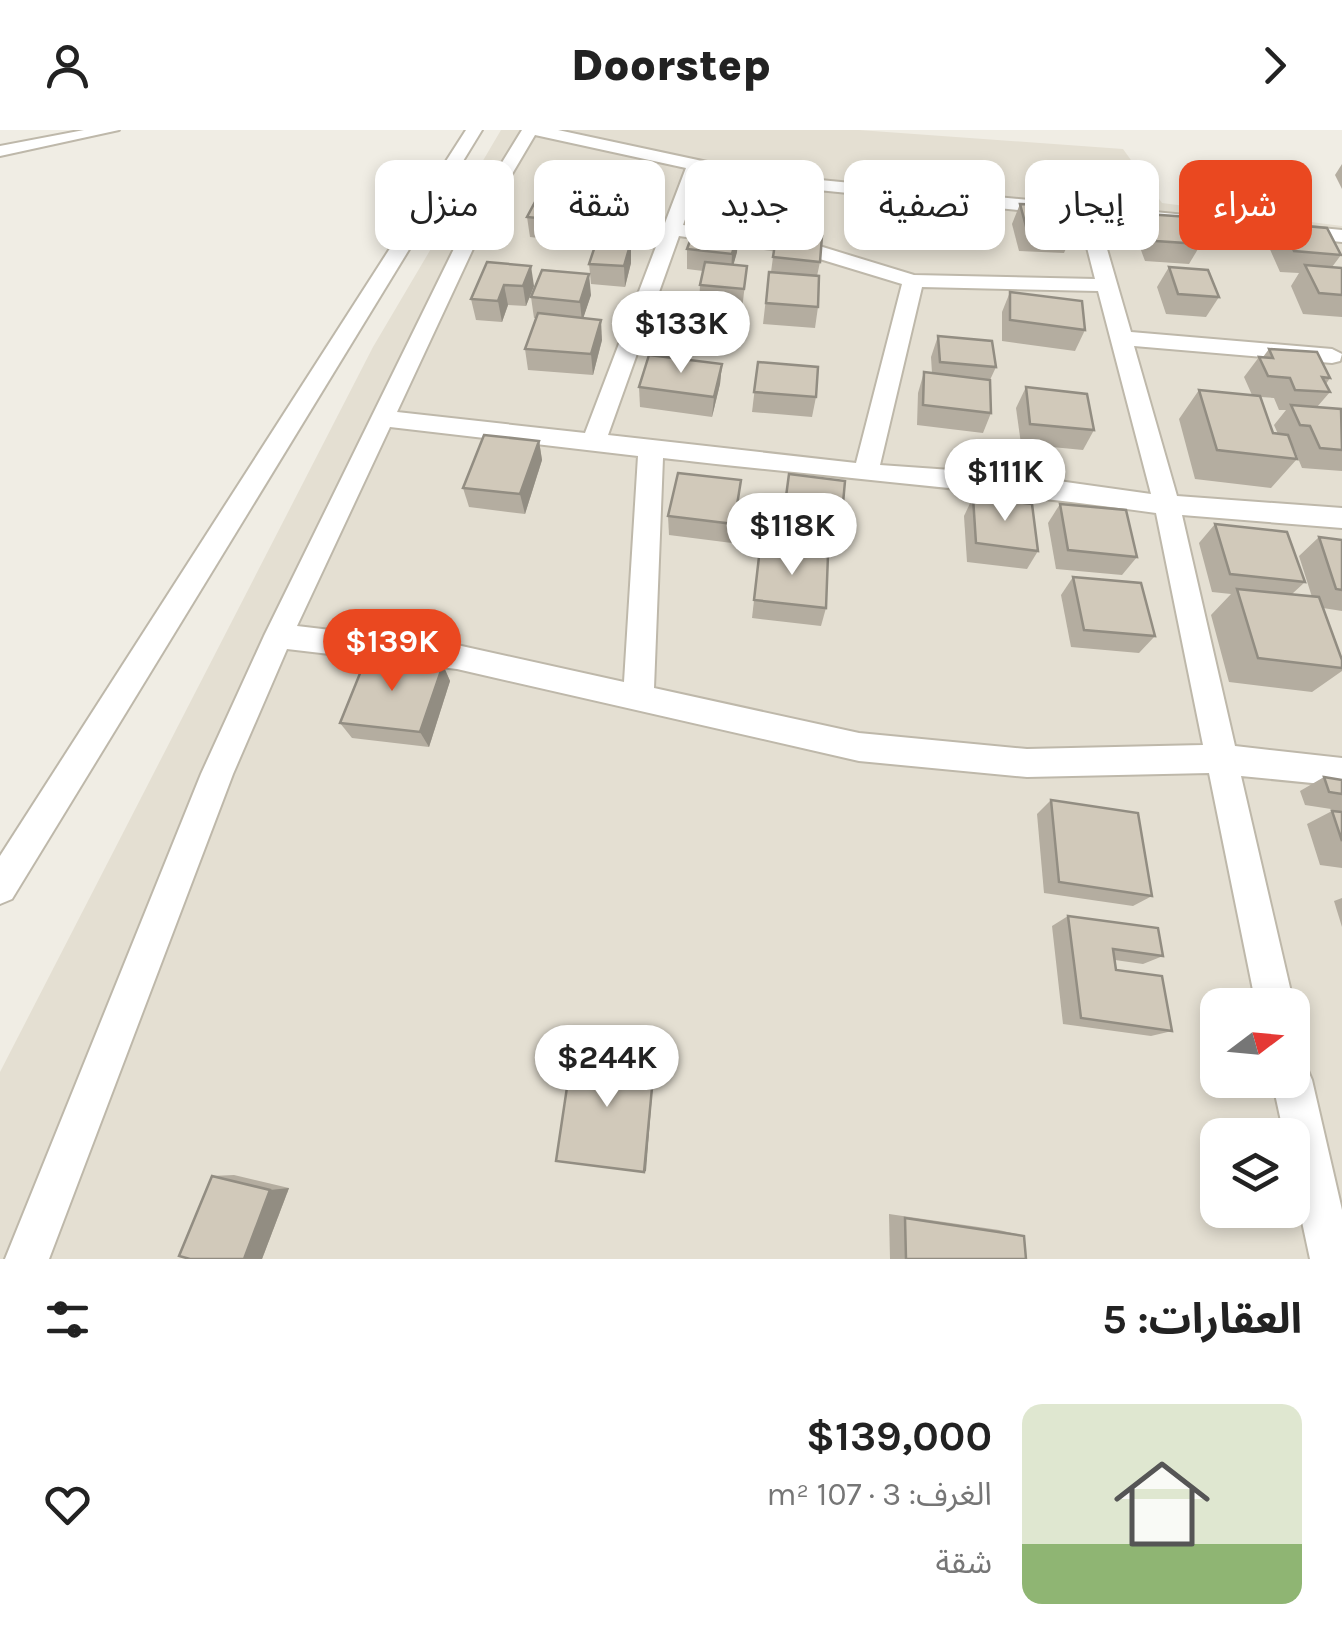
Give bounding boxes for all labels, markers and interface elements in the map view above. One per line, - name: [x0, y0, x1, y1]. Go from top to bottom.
- icon: person: [40, 38, 95, 93]
- icon: forward: [1247, 38, 1302, 93]
- text: Doorstep: [571, 39, 771, 91]
- chip: منزل: [375, 160, 514, 250]
- chip: شقة: [534, 160, 665, 250]
- chip: جديد: [685, 160, 824, 250]
- chip: تصفية: [844, 160, 1005, 250]
- chip: إيجار: [1025, 160, 1159, 250]
- chip: شراء: [1179, 160, 1312, 250]
- pin: $133K: [611, 291, 751, 376]
- text: $133K: [634, 305, 728, 342]
- pin: $111K: [935, 439, 1075, 524]
- text: $111K: [966, 453, 1044, 490]
- pin: $118K: [722, 493, 862, 578]
- text: $118K: [749, 507, 835, 544]
- pin: $139K: [322, 609, 462, 694]
- text: $139K: [345, 623, 439, 660]
- north arrow: [1200, 988, 1310, 1098]
- map controls: [1200, 988, 1310, 1228]
- pin: $244K: [537, 1025, 677, 1110]
- text: $244K: [557, 1039, 657, 1076]
- button: layers: [1200, 1118, 1310, 1228]
- icon: filters: [40, 1292, 95, 1347]
- text: العقارات: 5: [1102, 1294, 1302, 1344]
- text: $139,000: [806, 1411, 992, 1461]
- icon: home: [1102, 1444, 1222, 1564]
- text: الغرف: 3 · 107 m²: [766, 1476, 992, 1513]
- icon: heart: [40, 1477, 95, 1532]
- text: شقة: [936, 1544, 992, 1581]

